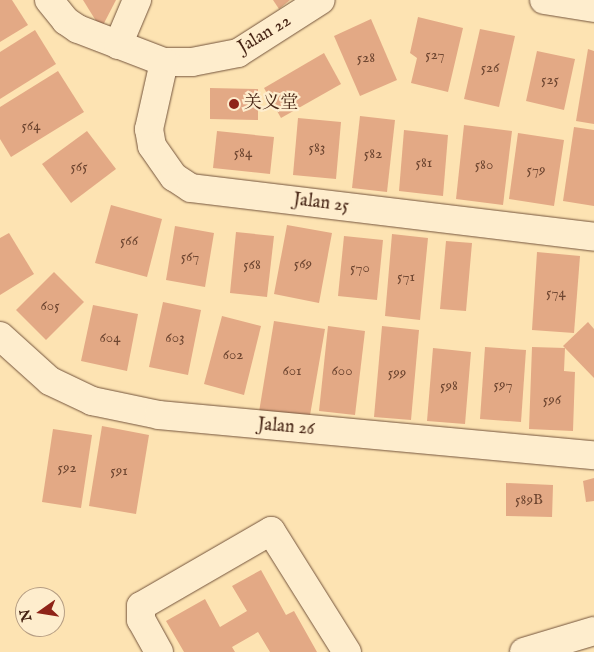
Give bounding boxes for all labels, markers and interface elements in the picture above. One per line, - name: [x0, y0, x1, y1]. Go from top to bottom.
- street label: Jalan 22: [235, 11, 295, 59]
- house number: 527: [425, 46, 445, 64]
- house number: 528: [357, 49, 375, 67]
- house number: 526: [481, 59, 499, 77]
- house number: 525: [541, 71, 559, 89]
- place label: 关义堂: [244, 93, 298, 115]
- marker: 关义堂: [228, 98, 240, 110]
- house number: 564: [21, 117, 41, 135]
- house number: 583: [309, 139, 325, 157]
- house number: 584: [234, 144, 252, 162]
- house number: 582: [364, 145, 382, 163]
- house number: 581: [416, 154, 432, 172]
- house number: 580: [475, 156, 493, 174]
- house number: 565: [70, 158, 88, 176]
- house number: 579: [527, 161, 545, 179]
- street label: Jalan 25: [292, 190, 350, 218]
- house number: 566: [120, 232, 138, 250]
- house number: 567: [181, 248, 199, 266]
- house number: 569: [294, 255, 312, 273]
- house number: 568: [243, 256, 261, 274]
- house number: 570: [350, 259, 370, 277]
- house number: 571: [397, 268, 415, 286]
- house number: 574: [546, 284, 566, 302]
- house number: 605: [40, 297, 60, 315]
- house number: 604: [99, 329, 121, 347]
- house number: 603: [165, 329, 185, 347]
- house number: 602: [223, 346, 243, 364]
- house number: 601: [282, 362, 302, 380]
- house number: 600: [331, 362, 353, 380]
- house number: 599: [388, 364, 406, 382]
- house number: 597: [494, 376, 512, 394]
- house number: 598: [440, 377, 458, 395]
- house number: 596: [543, 391, 561, 409]
- street label: Jalan 26: [257, 415, 315, 441]
- house number: 592: [57, 459, 77, 477]
- house number: 591: [110, 462, 128, 480]
- house number: 589B: [515, 491, 543, 509]
- north arrow: [15, 587, 65, 637]
- text: N: [16, 607, 36, 623]

